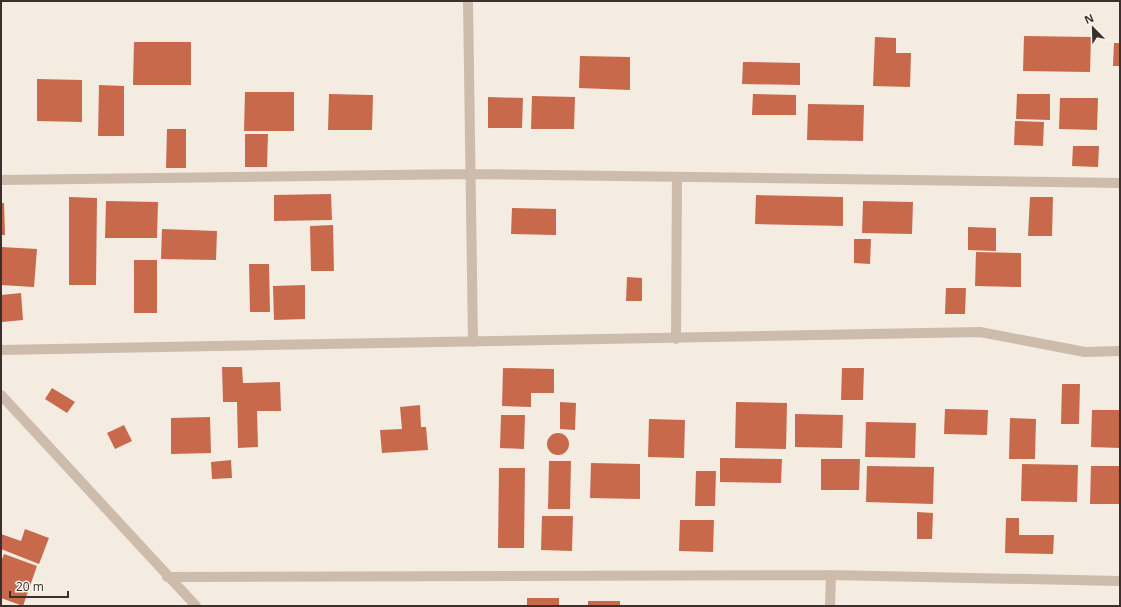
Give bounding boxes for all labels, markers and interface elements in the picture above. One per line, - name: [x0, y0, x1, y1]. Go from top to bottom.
- north arrow: [1073, 8, 1113, 48]
- text: N: [1082, 10, 1096, 27]
- scale bar: [10, 573, 68, 599]
- text: 20 m: [16, 578, 44, 595]

